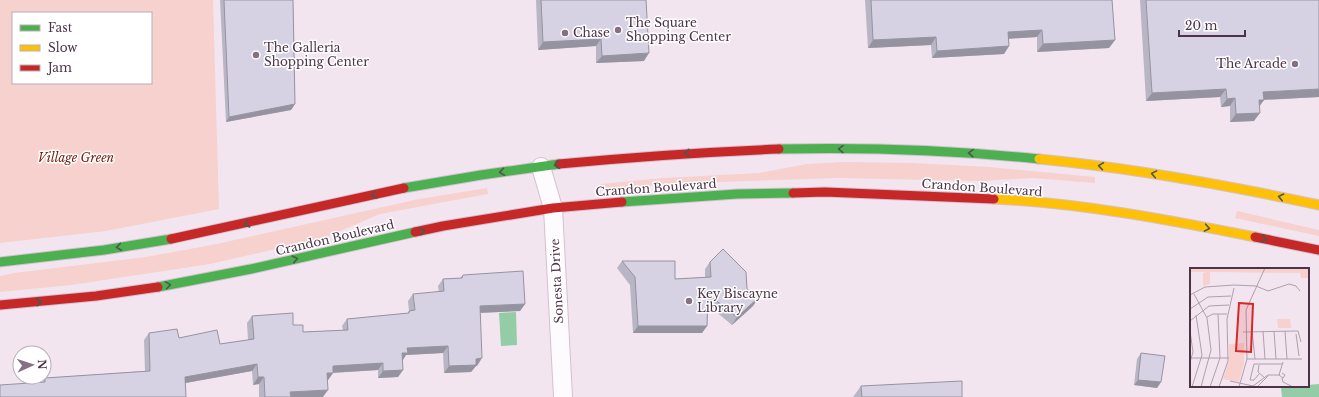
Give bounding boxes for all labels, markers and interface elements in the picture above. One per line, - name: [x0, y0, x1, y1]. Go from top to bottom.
- legend: [12, 12, 152, 84]
- scale bar: [1179, 12, 1245, 38]
- place label: The Square Shopping Center: [626, 15, 731, 44]
- text: 20 m: [1185, 18, 1217, 33]
- text: Fast: [48, 20, 73, 35]
- place label: Chase: [573, 25, 610, 40]
- marker: The Square Shopping Center: [613, 25, 623, 35]
- marker: Chase: [560, 28, 570, 38]
- text: Slow: [48, 40, 78, 55]
- place label: The Galleria Shopping Center: [264, 40, 369, 69]
- marker: The Galleria Shopping Center: [251, 50, 261, 60]
- place label: The Arcade: [1216, 56, 1287, 71]
- marker: The Arcade: [1290, 59, 1300, 69]
- text: Jam: [46, 60, 72, 75]
- one-way arrow: [838, 145, 844, 153]
- one-way arrow: [683, 149, 689, 157]
- one-way arrow: [968, 149, 974, 158]
- park label: Village Green: [38, 150, 115, 165]
- one-way arrow: [554, 160, 560, 169]
- one-way arrow: [1097, 162, 1104, 171]
- one-way arrow: [499, 167, 505, 176]
- one-way arrow: [1151, 170, 1157, 178]
- street label: Crandon Boulevard: [595, 176, 717, 199]
- street label: Crandon Boulevard: [921, 176, 1043, 199]
- one-way arrow: [371, 191, 377, 199]
- one-way arrow: [1278, 193, 1284, 201]
- street label: Crandon Boulevard: [274, 217, 396, 258]
- one-way arrow: [244, 219, 250, 227]
- one-way arrow: [1204, 223, 1210, 231]
- one-way arrow: [419, 228, 425, 236]
- one-way arrow: [1261, 235, 1268, 243]
- street label: Sonesta Drive: [547, 238, 566, 324]
- one-way arrow: [116, 242, 122, 251]
- one-way arrow: [292, 256, 298, 264]
- inset map: [1190, 268, 1309, 387]
- one-way arrow: [165, 281, 171, 290]
- place label: Key Biscayne Library: [697, 286, 778, 315]
- marker: Key Biscayne Library: [684, 296, 694, 306]
- one-way arrow: [36, 298, 42, 307]
- north arrow: [12, 345, 52, 385]
- text: N: [35, 359, 49, 371]

